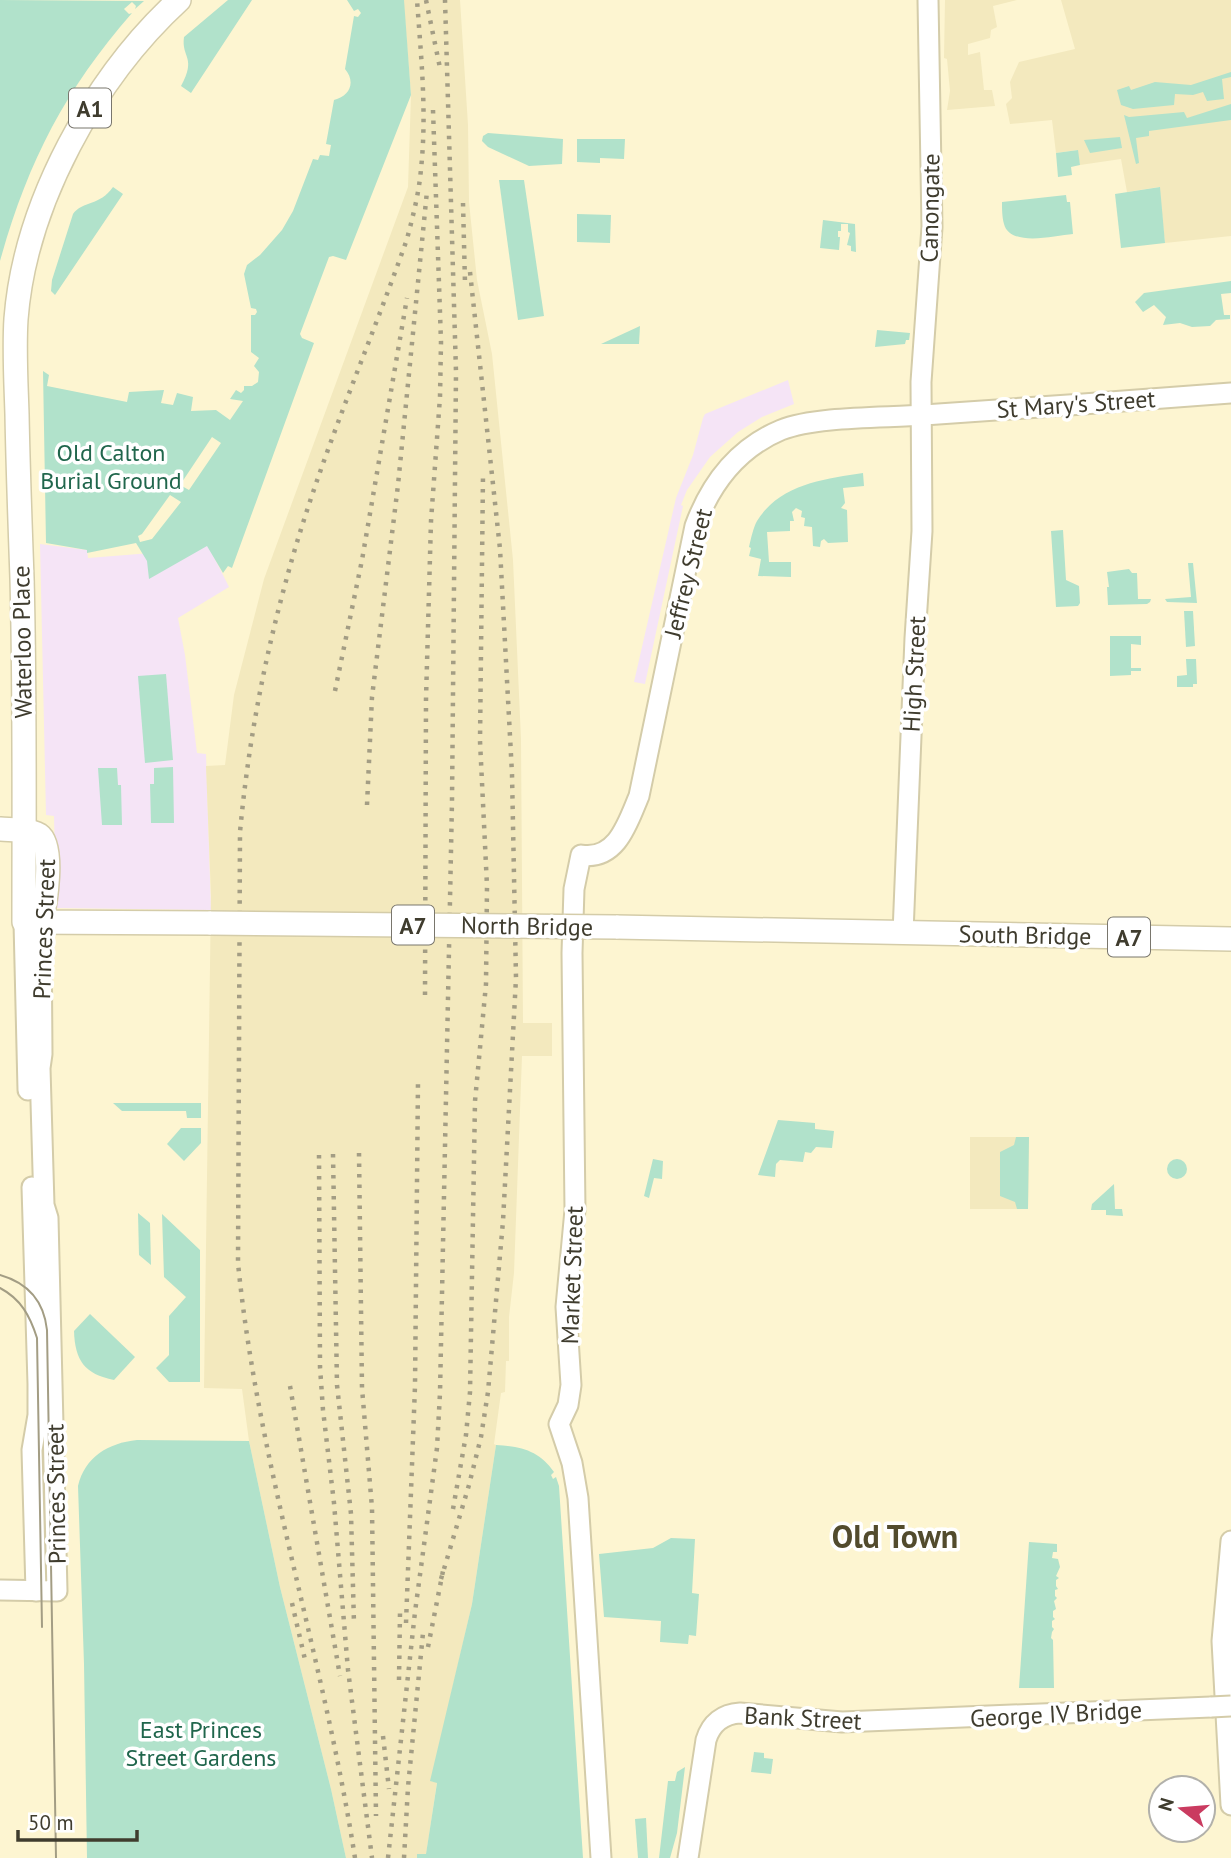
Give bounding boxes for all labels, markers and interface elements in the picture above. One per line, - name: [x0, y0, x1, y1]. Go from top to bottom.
- road number: A1: [69, 88, 111, 128]
- street label: Canongate: [914, 153, 946, 263]
- street label: St Mary's Street: [996, 383, 1156, 425]
- park label: Old Calton Burial Ground: [40, 437, 182, 496]
- street label: Jeffrey Street: [657, 505, 719, 642]
- street label: Waterloo Place: [5, 565, 39, 719]
- street label: High Street: [895, 615, 933, 733]
- street label: Princes Street: [26, 858, 62, 1000]
- road number: A7: [392, 906, 434, 944]
- street label: North Bridge: [461, 909, 593, 943]
- street label: South Bridge: [958, 918, 1092, 952]
- road number: A7: [1108, 918, 1150, 956]
- street label: Market Street: [554, 1205, 590, 1345]
- street label: Princes Street: [39, 1423, 73, 1565]
- district label: Old Town: [832, 1515, 958, 1557]
- street label: George IV Bridge: [969, 1694, 1143, 1734]
- street label: Bank Street: [744, 1699, 862, 1737]
- park label: East Princes Street Gardens: [126, 1714, 276, 1773]
- north arrow: [1147, 1774, 1217, 1844]
- text: N: [1152, 1795, 1179, 1814]
- scale bar: [18, 1798, 136, 1842]
- text: 50 m: [28, 1809, 74, 1836]

